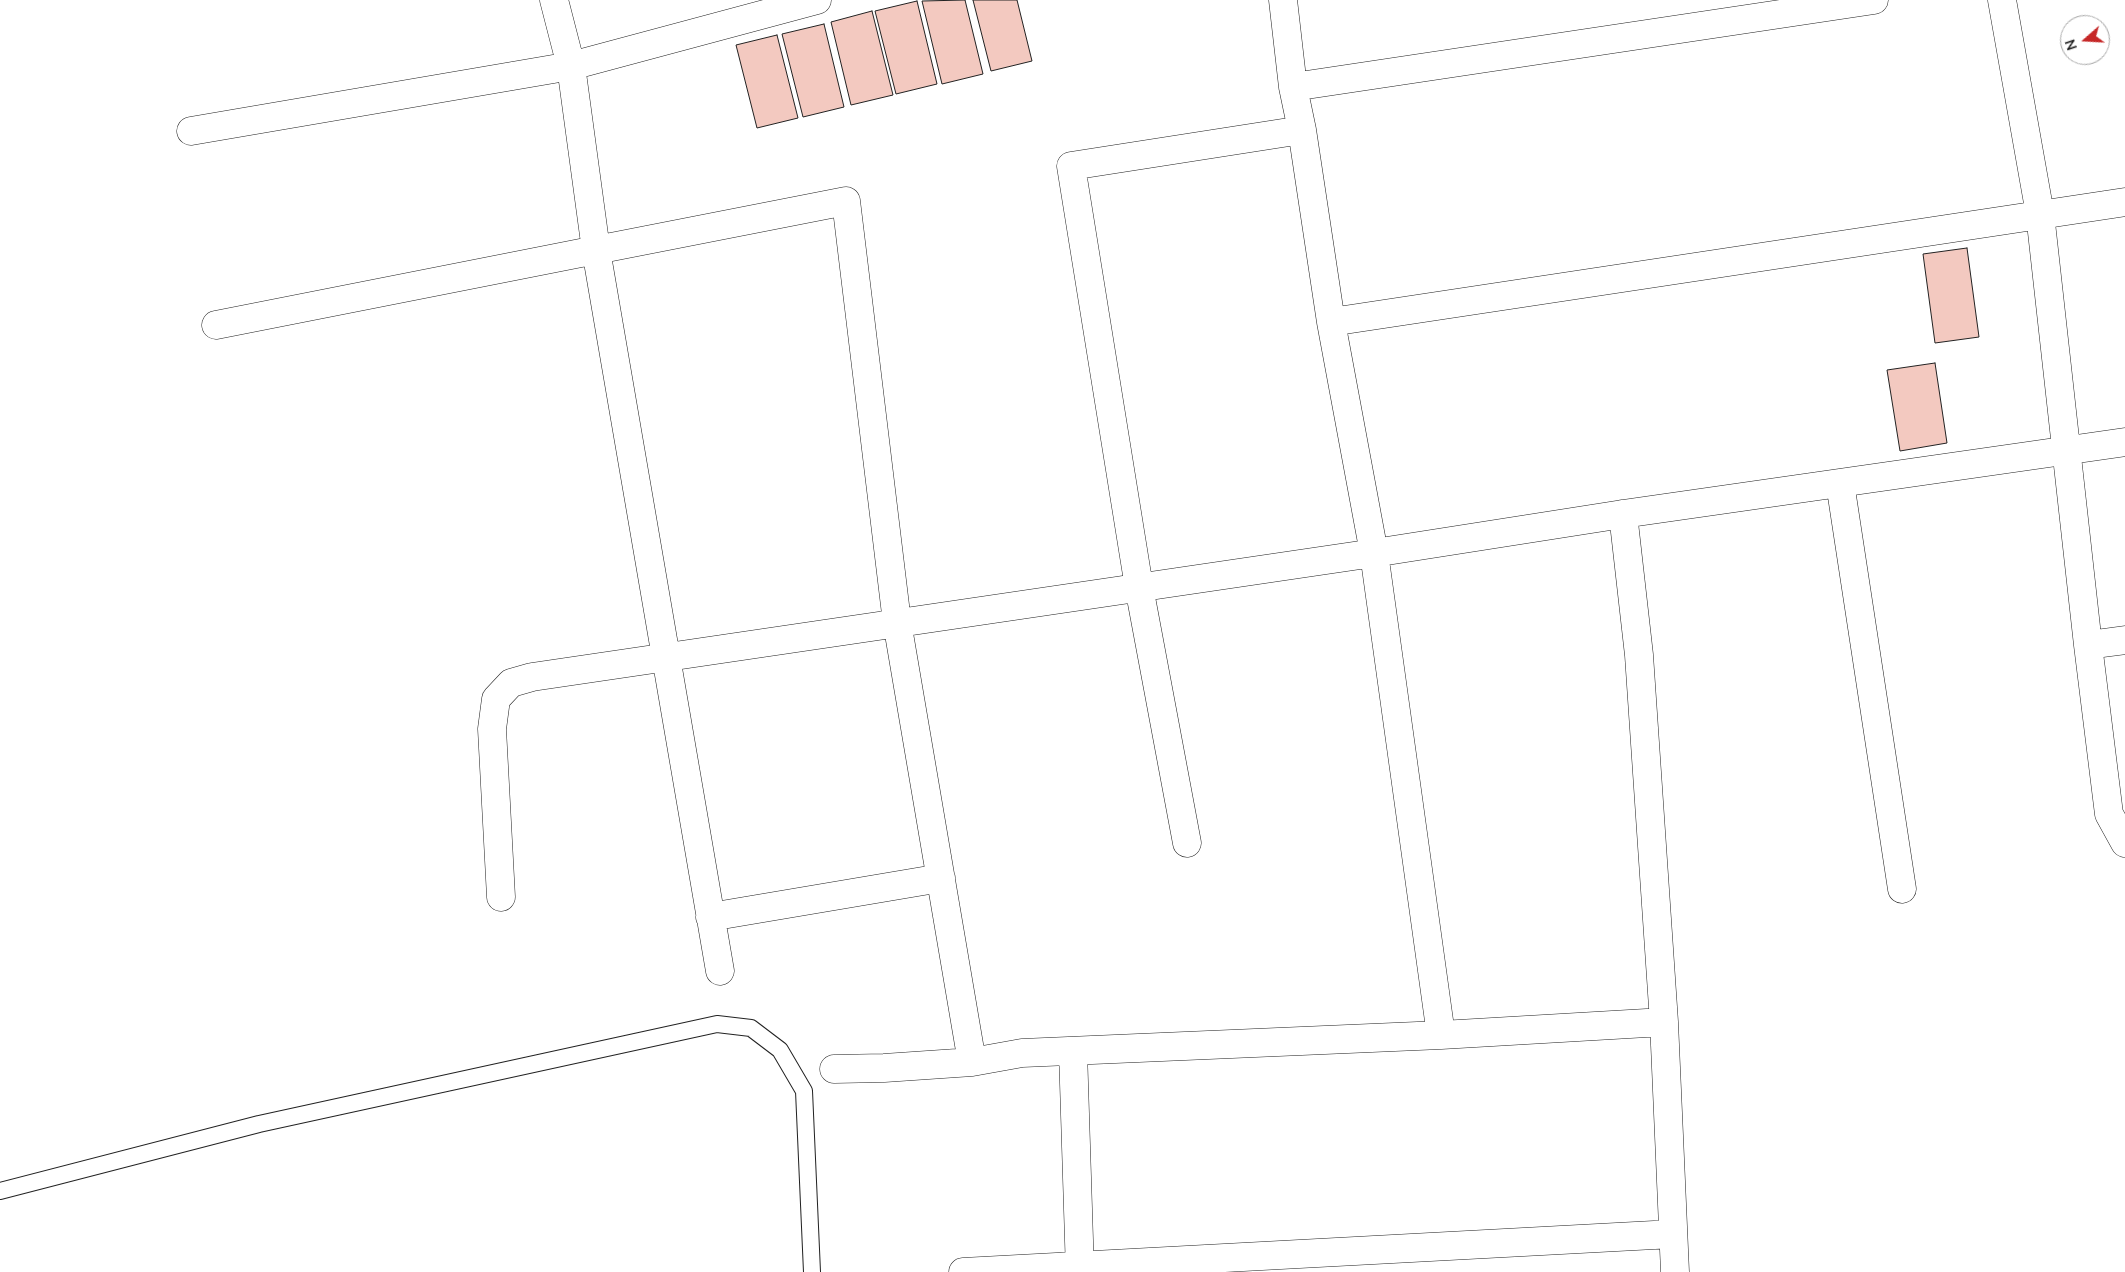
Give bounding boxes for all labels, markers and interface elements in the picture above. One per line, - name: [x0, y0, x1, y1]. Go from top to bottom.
- north arrow: [2060, 15, 2110, 65]
- text: N: [2061, 37, 2082, 53]

